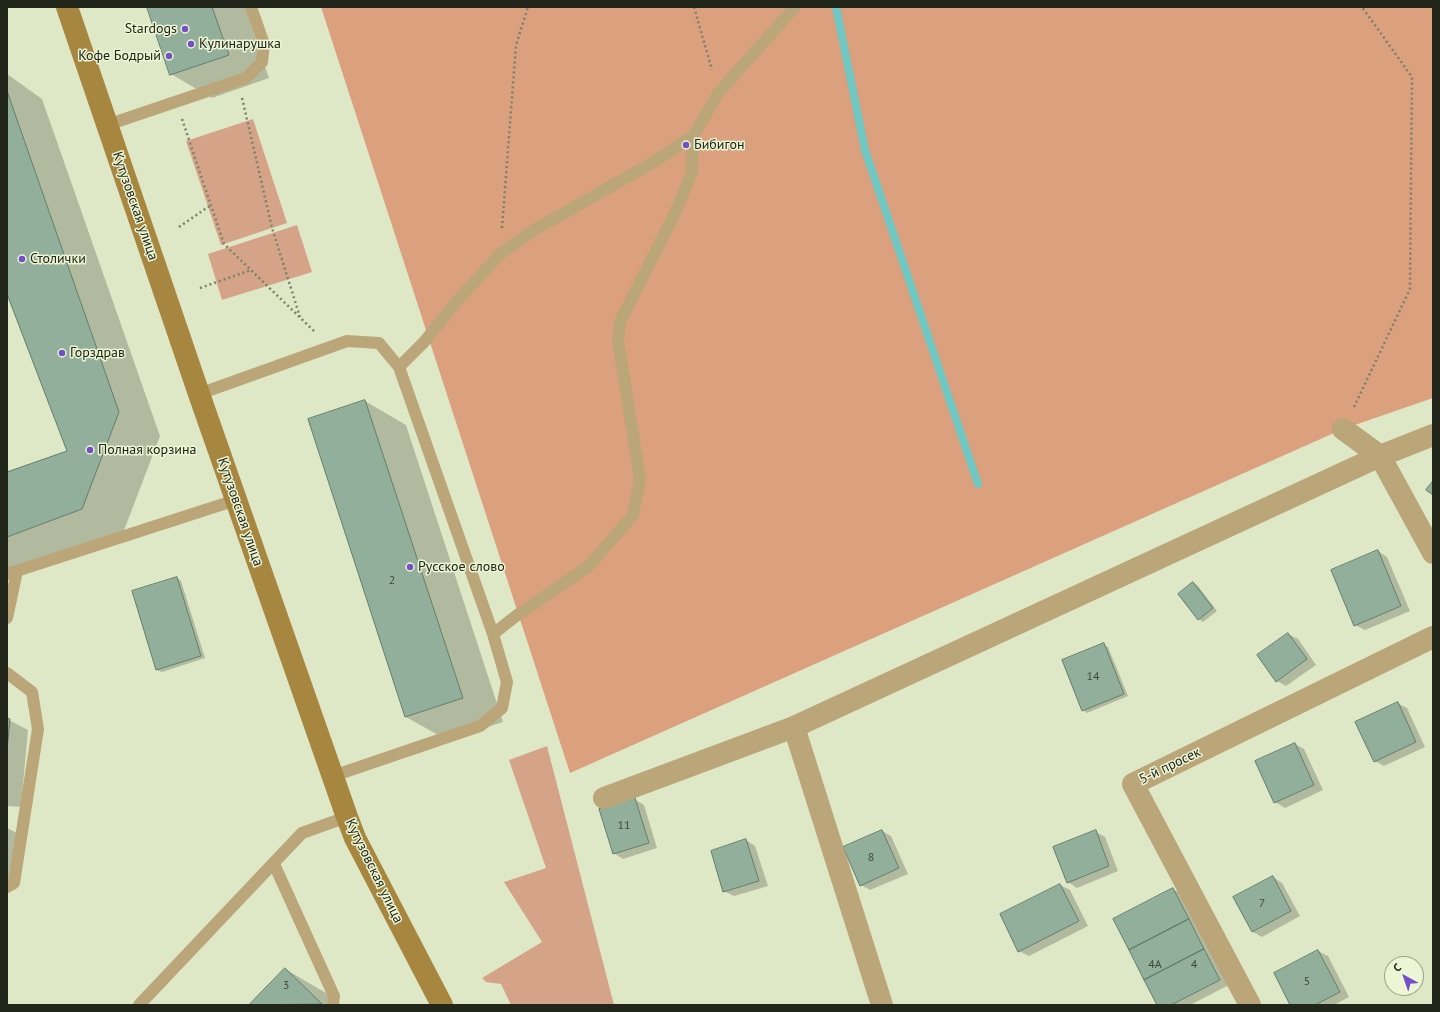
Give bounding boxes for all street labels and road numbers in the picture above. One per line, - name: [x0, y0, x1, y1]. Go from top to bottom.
- street label: Кутузовская улица: [109, 149, 161, 263]
- street label: Кутузовская улица: [214, 455, 266, 569]
- street label: 5-й просек: [1136, 744, 1204, 788]
- street label: Кутузовская улица: [342, 816, 406, 926]

